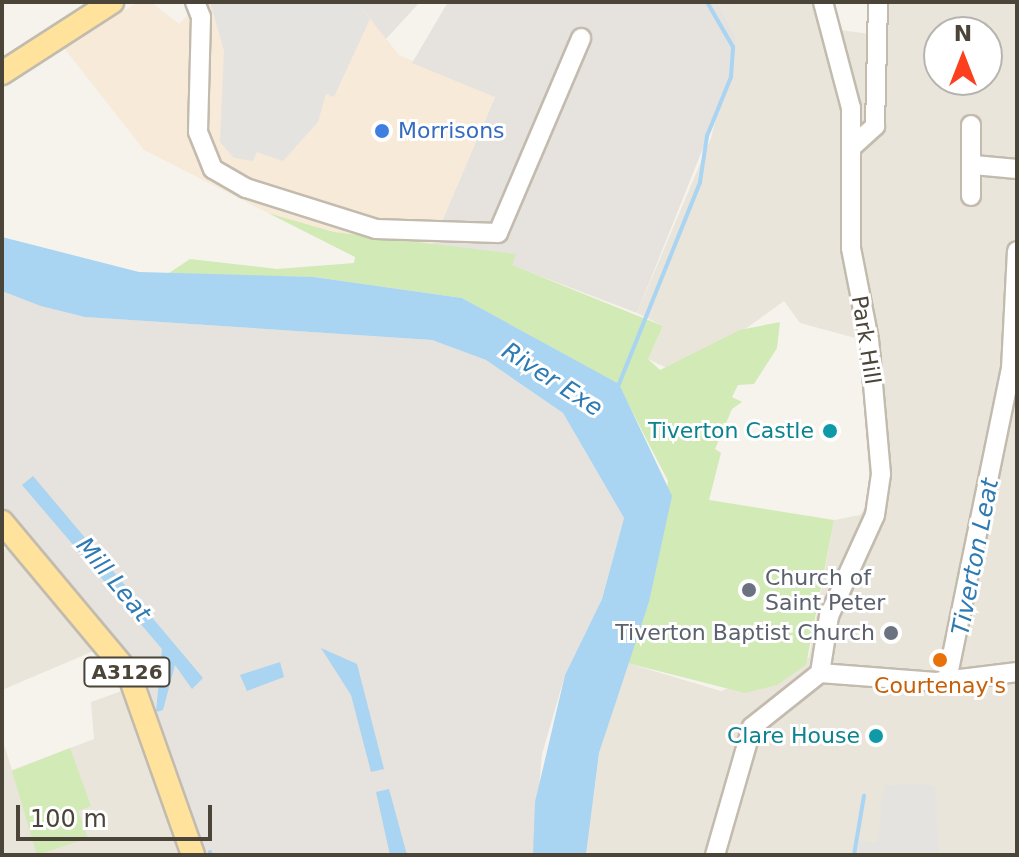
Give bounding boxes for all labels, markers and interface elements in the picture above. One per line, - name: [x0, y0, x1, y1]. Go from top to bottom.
- north arrow: [923, 16, 1003, 96]
- text: N: [954, 21, 972, 46]
- place label: Morrisons: [398, 118, 505, 144]
- marker: Morrisons: [373, 122, 391, 140]
- street label: Park Hill: [846, 294, 886, 386]
- water label: River Exe: [496, 337, 608, 423]
- place label: Tiverton Castle: [648, 418, 814, 444]
- marker: Tiverton Castle: [821, 422, 839, 440]
- water label: Tiverton Leat: [947, 476, 1005, 638]
- water label: Mill Leat: [70, 532, 156, 628]
- place label: Church of Saint Peter: [765, 564, 885, 616]
- marker: Church of Saint Peter: [740, 581, 758, 599]
- place label: Tiverton Baptist Church: [615, 620, 875, 646]
- marker: Tiverton Baptist Church: [882, 624, 900, 642]
- marker: Courtenay's: [931, 651, 949, 669]
- road number: A3126: [83, 656, 171, 688]
- place label: Courtenay's: [874, 673, 1006, 699]
- place label: Clare House: [727, 723, 860, 749]
- marker: Clare House: [867, 727, 885, 745]
- scale bar: [20, 789, 216, 839]
- text: 100 m: [30, 805, 107, 833]

